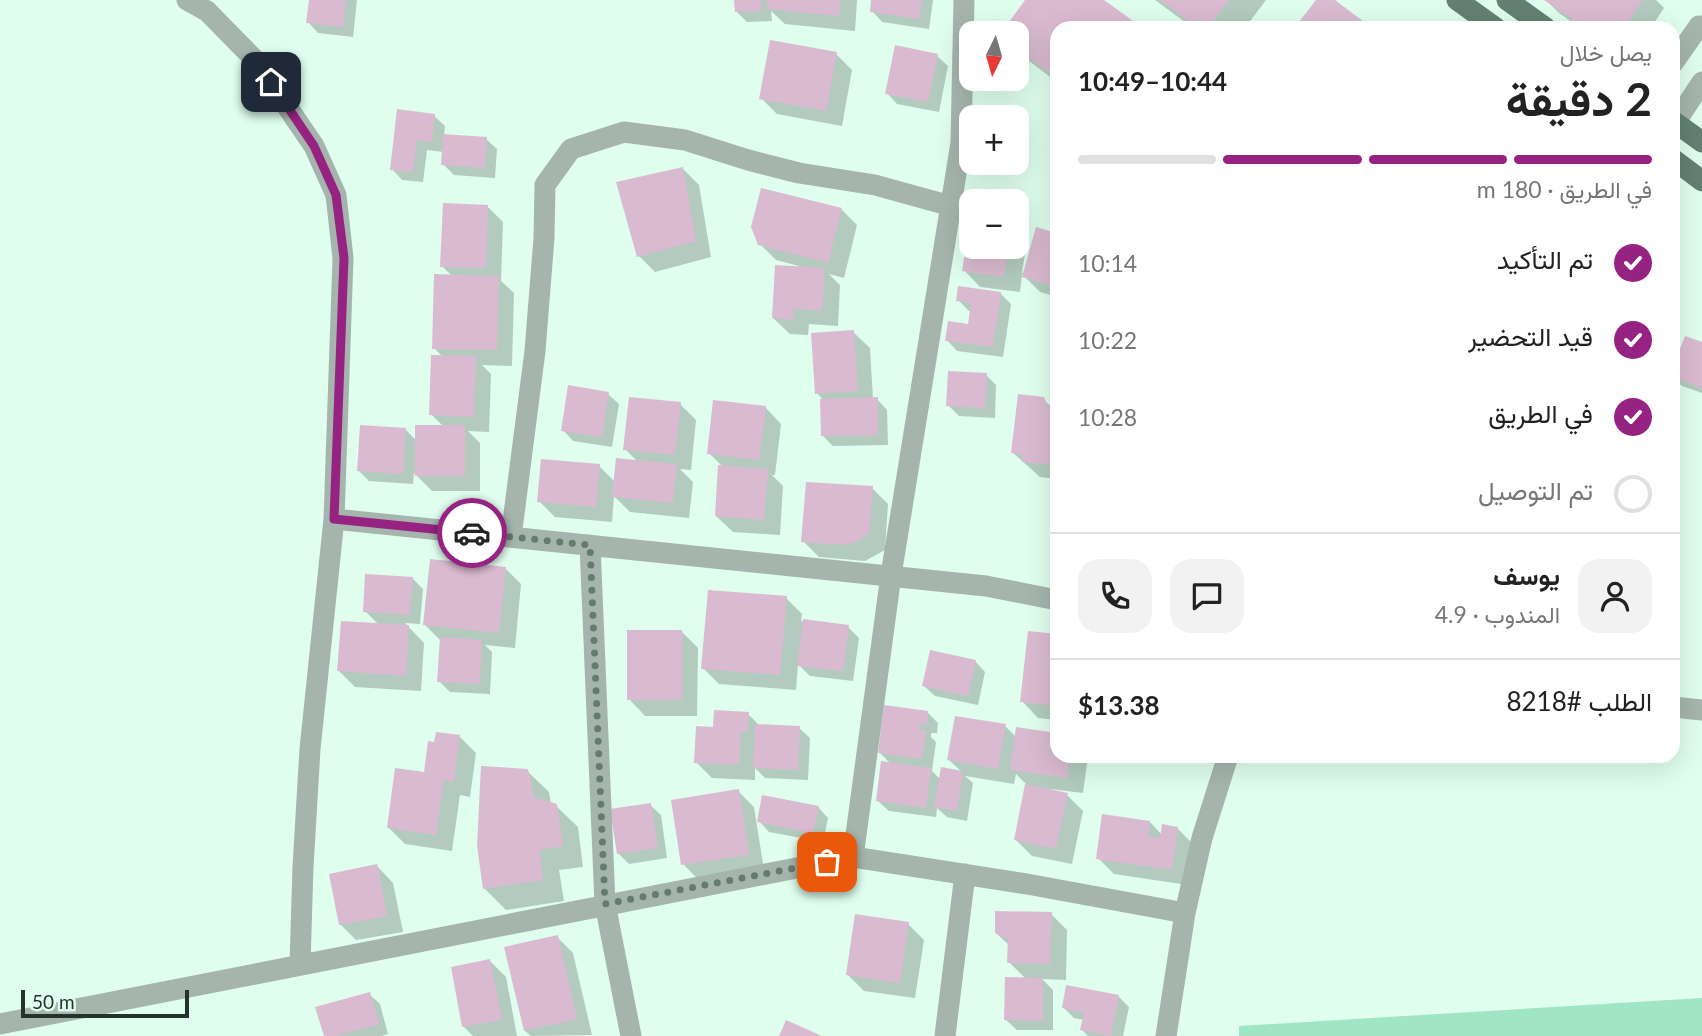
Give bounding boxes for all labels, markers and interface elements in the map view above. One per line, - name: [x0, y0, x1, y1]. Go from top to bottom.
- north arrow: [959, 21, 1029, 91]
- map controls: [959, 21, 1029, 259]
- text: يصل خلال: [1560, 38, 1652, 66]
- pin: [241, 52, 301, 112]
- icon: home: [252, 63, 290, 101]
- text: 10:44–10:49: [1078, 65, 1227, 97]
- text: 2 دقيقة: [1506, 71, 1652, 126]
- button: +: [959, 105, 1029, 175]
- text: في الطريق · 180 m: [1477, 175, 1652, 203]
- button: −: [959, 189, 1029, 259]
- text: تم التأكيد: [1497, 243, 1593, 275]
- icon: check: [1614, 244, 1652, 282]
- text: 10:14: [1078, 249, 1137, 277]
- text: قيد التحضير: [1468, 320, 1593, 352]
- icon: check: [1614, 321, 1652, 359]
- text: 10:22: [1078, 326, 1137, 354]
- text: في الطريق: [1488, 397, 1593, 429]
- icon: check: [1614, 398, 1652, 436]
- text: 10:28: [1078, 403, 1137, 431]
- text: تم التوصيل: [1478, 474, 1593, 506]
- courier: [437, 498, 507, 568]
- icon: car: [453, 514, 491, 552]
- button: phone: [1078, 559, 1152, 633]
- button: chat: [1170, 559, 1244, 633]
- text: يوسف: [1493, 559, 1560, 591]
- button: person: [1578, 559, 1652, 633]
- text: المندوب · 4.9: [1435, 600, 1560, 628]
- text: الطلب #8218: [1506, 685, 1652, 717]
- text: $13.38: [1078, 689, 1160, 721]
- pin: [797, 832, 857, 892]
- icon: bag: [808, 843, 846, 881]
- scale bar: [21, 987, 189, 1019]
- text: 50 m: [32, 990, 75, 1013]

